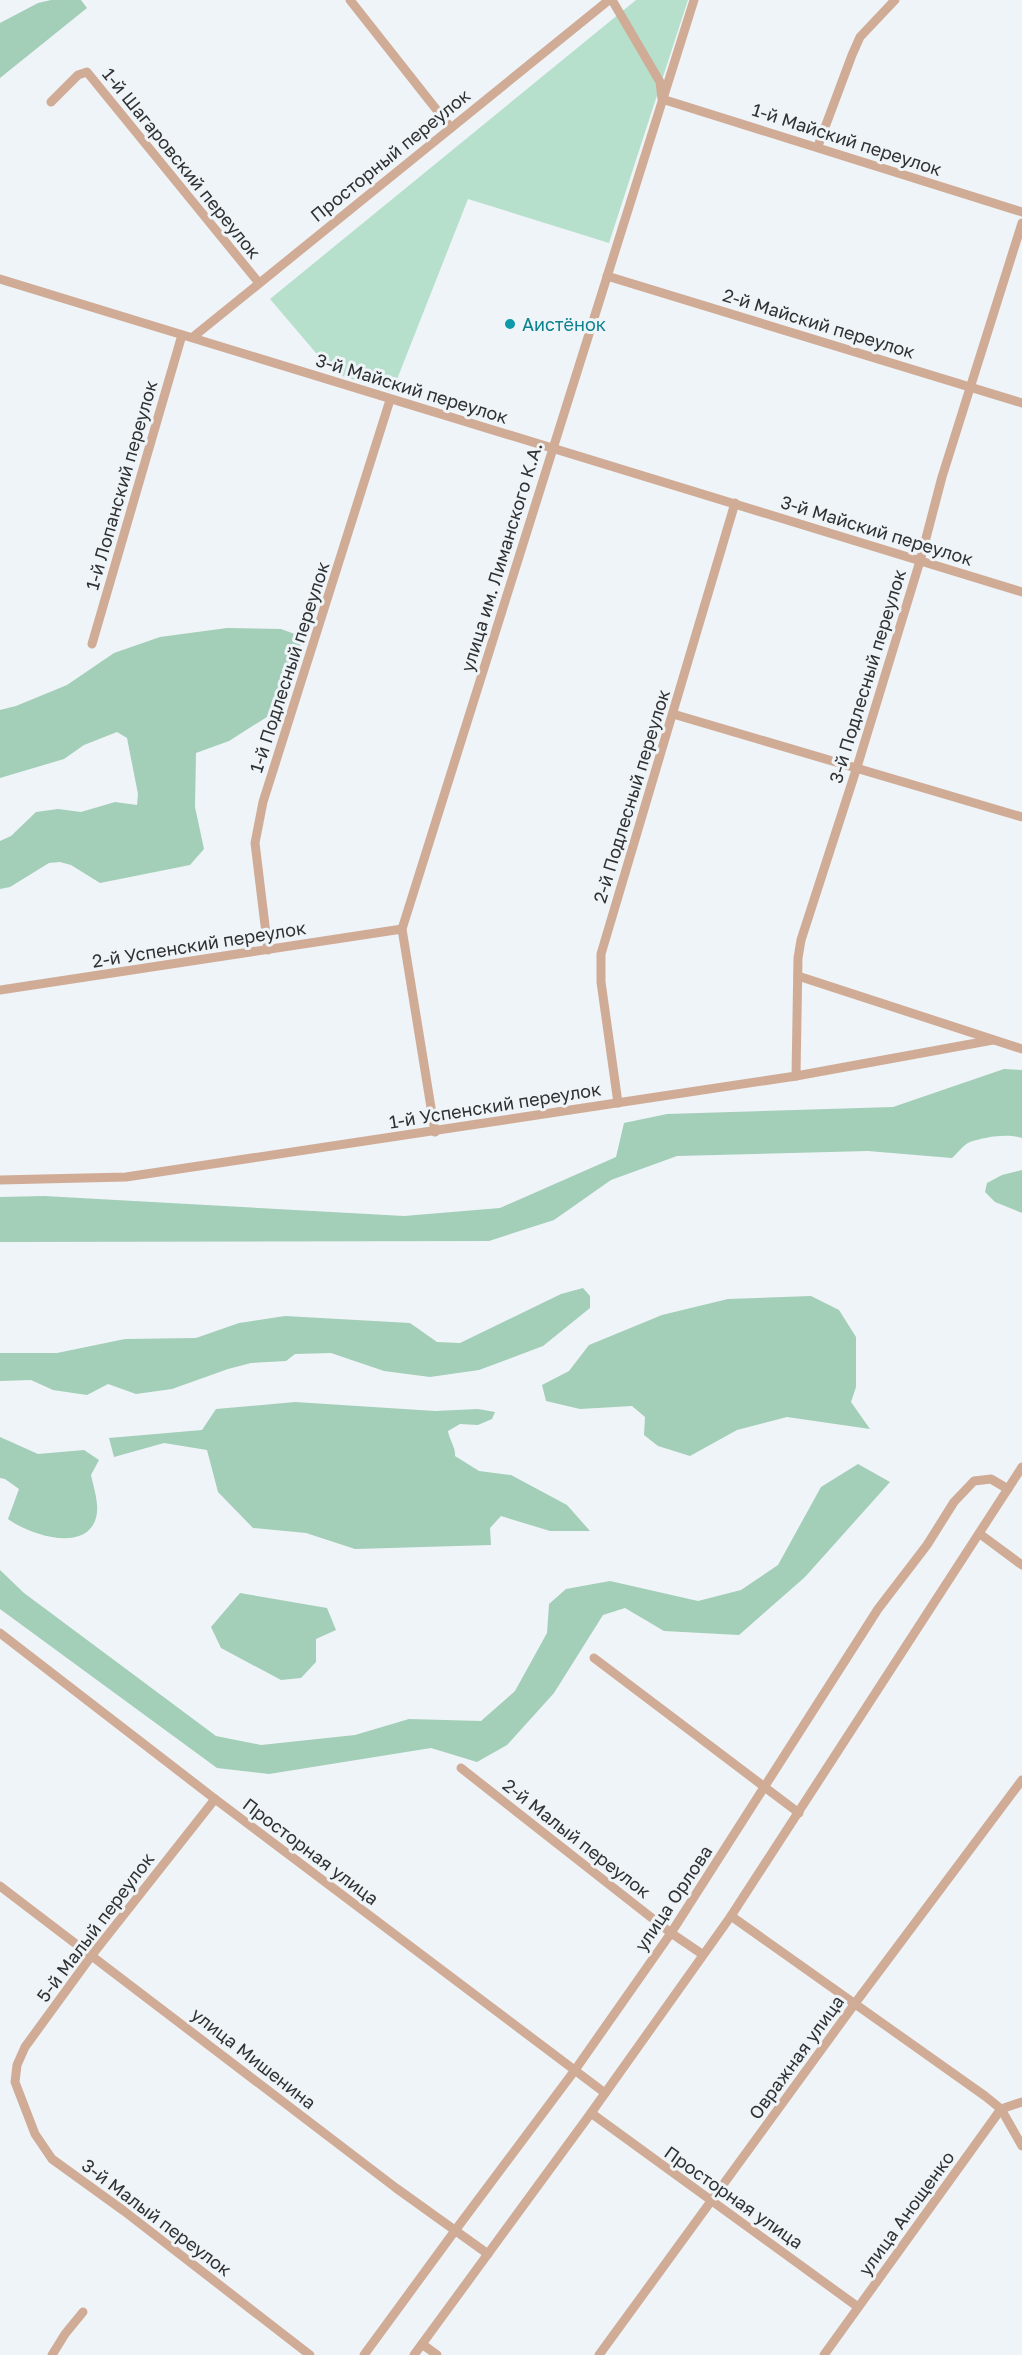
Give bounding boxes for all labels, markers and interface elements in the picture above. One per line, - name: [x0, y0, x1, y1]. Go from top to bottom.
- street label: 1-й Шагаровский переулок: [98, 63, 266, 263]
- street label: Просторный переулок: [306, 84, 474, 226]
- street label: 1-й Майский переулок: [749, 98, 945, 180]
- street label: 2-й Майский переулок: [720, 283, 918, 363]
- place label: Аистёнок: [522, 313, 606, 335]
- marker: Аистёнок: [503, 317, 517, 331]
- street label: 3-й Майский переулок: [313, 348, 511, 428]
- street label: 1-й Лопанский переулок: [81, 378, 161, 592]
- street label: улица им. Лиманского К.А.: [456, 440, 546, 674]
- street label: 3-й Майский переулок: [778, 490, 976, 570]
- street label: 1-й Подлесный переулок: [244, 559, 334, 775]
- street label: 3-й Подлесный переулок: [824, 566, 910, 786]
- street label: 2-й Подлесный переулок: [588, 686, 674, 906]
- street label: 2-й Успенский переулок: [91, 916, 307, 972]
- street label: 1-й Успенский переулок: [387, 1077, 603, 1133]
- street label: 2-й Малый переулок: [499, 1774, 655, 1902]
- street label: Просторная улица: [239, 1793, 383, 1909]
- street label: улица Орлова: [629, 1841, 717, 1955]
- street label: 5-й Малый переулок: [32, 1848, 158, 2006]
- street label: Овражная улица: [744, 1991, 848, 2123]
- street label: улица Мишенина: [187, 2003, 321, 2113]
- street label: Просторная улица: [660, 2141, 808, 2253]
- street label: улица Анощенко: [853, 2146, 959, 2280]
- street label: 3-й Малый переулок: [78, 2154, 236, 2280]

